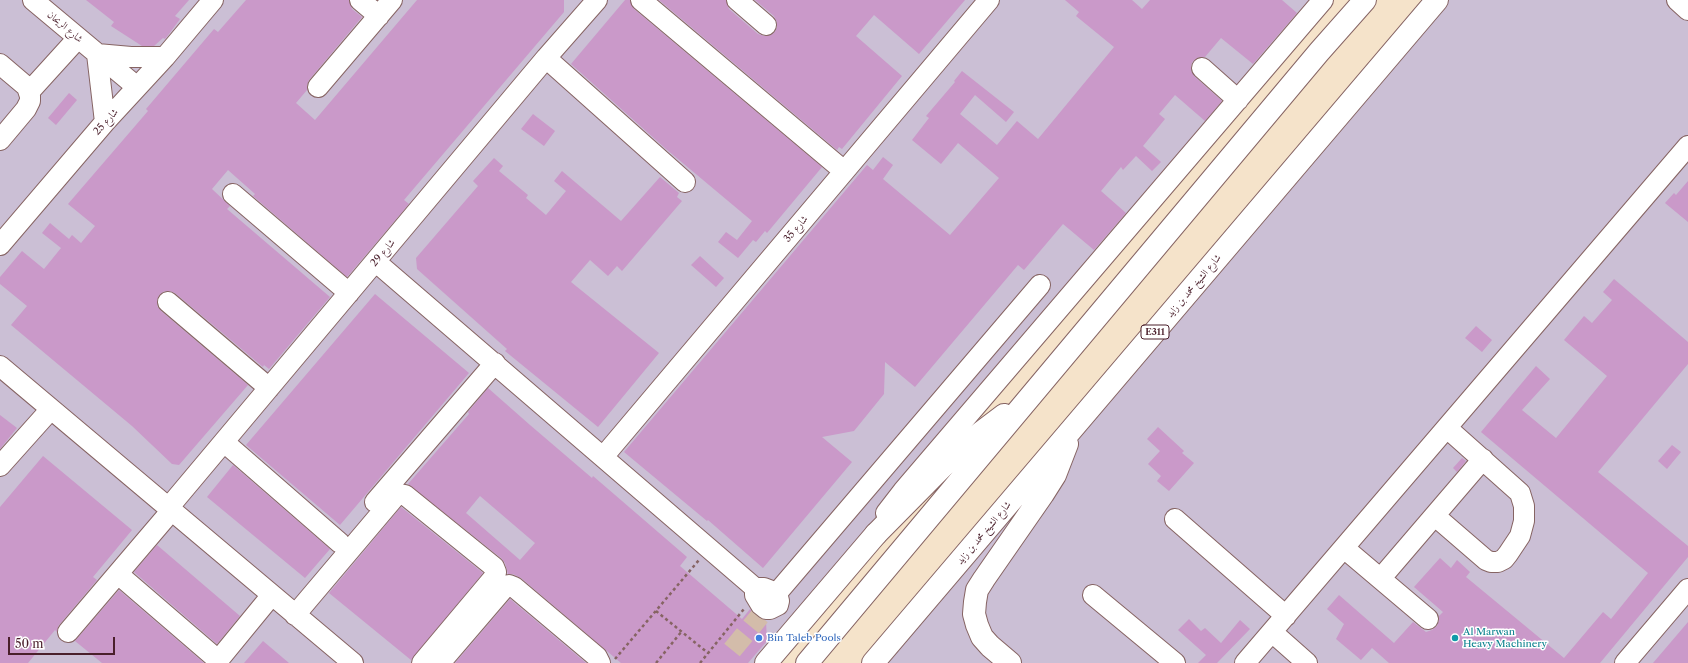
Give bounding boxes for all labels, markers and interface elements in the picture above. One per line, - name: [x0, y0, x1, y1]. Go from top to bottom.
- street label: شارع الريحان: [45, 9, 85, 45]
- street label: شارع 25: [91, 106, 121, 138]
- street label: شارع 35: [781, 213, 811, 245]
- street label: شارع 29: [368, 237, 398, 269]
- street label: شارع الشيخ محمد بن زايد: [1164, 252, 1224, 320]
- road number: E311: [1141, 325, 1169, 339]
- street label: شارع الشيخ محمد بن زايد: [954, 499, 1014, 567]
- place label: Al Marwan Heavy Machinery: [1463, 626, 1547, 650]
- scale bar: [10, 629, 117, 655]
- place label: Bin Taleb Pools: [767, 632, 841, 644]
- marker: Bin Taleb Pools: [754, 633, 764, 643]
- marker: Al Marwan Heavy Machinery: [1450, 633, 1460, 643]
- text: 50 m: [15, 636, 44, 651]

